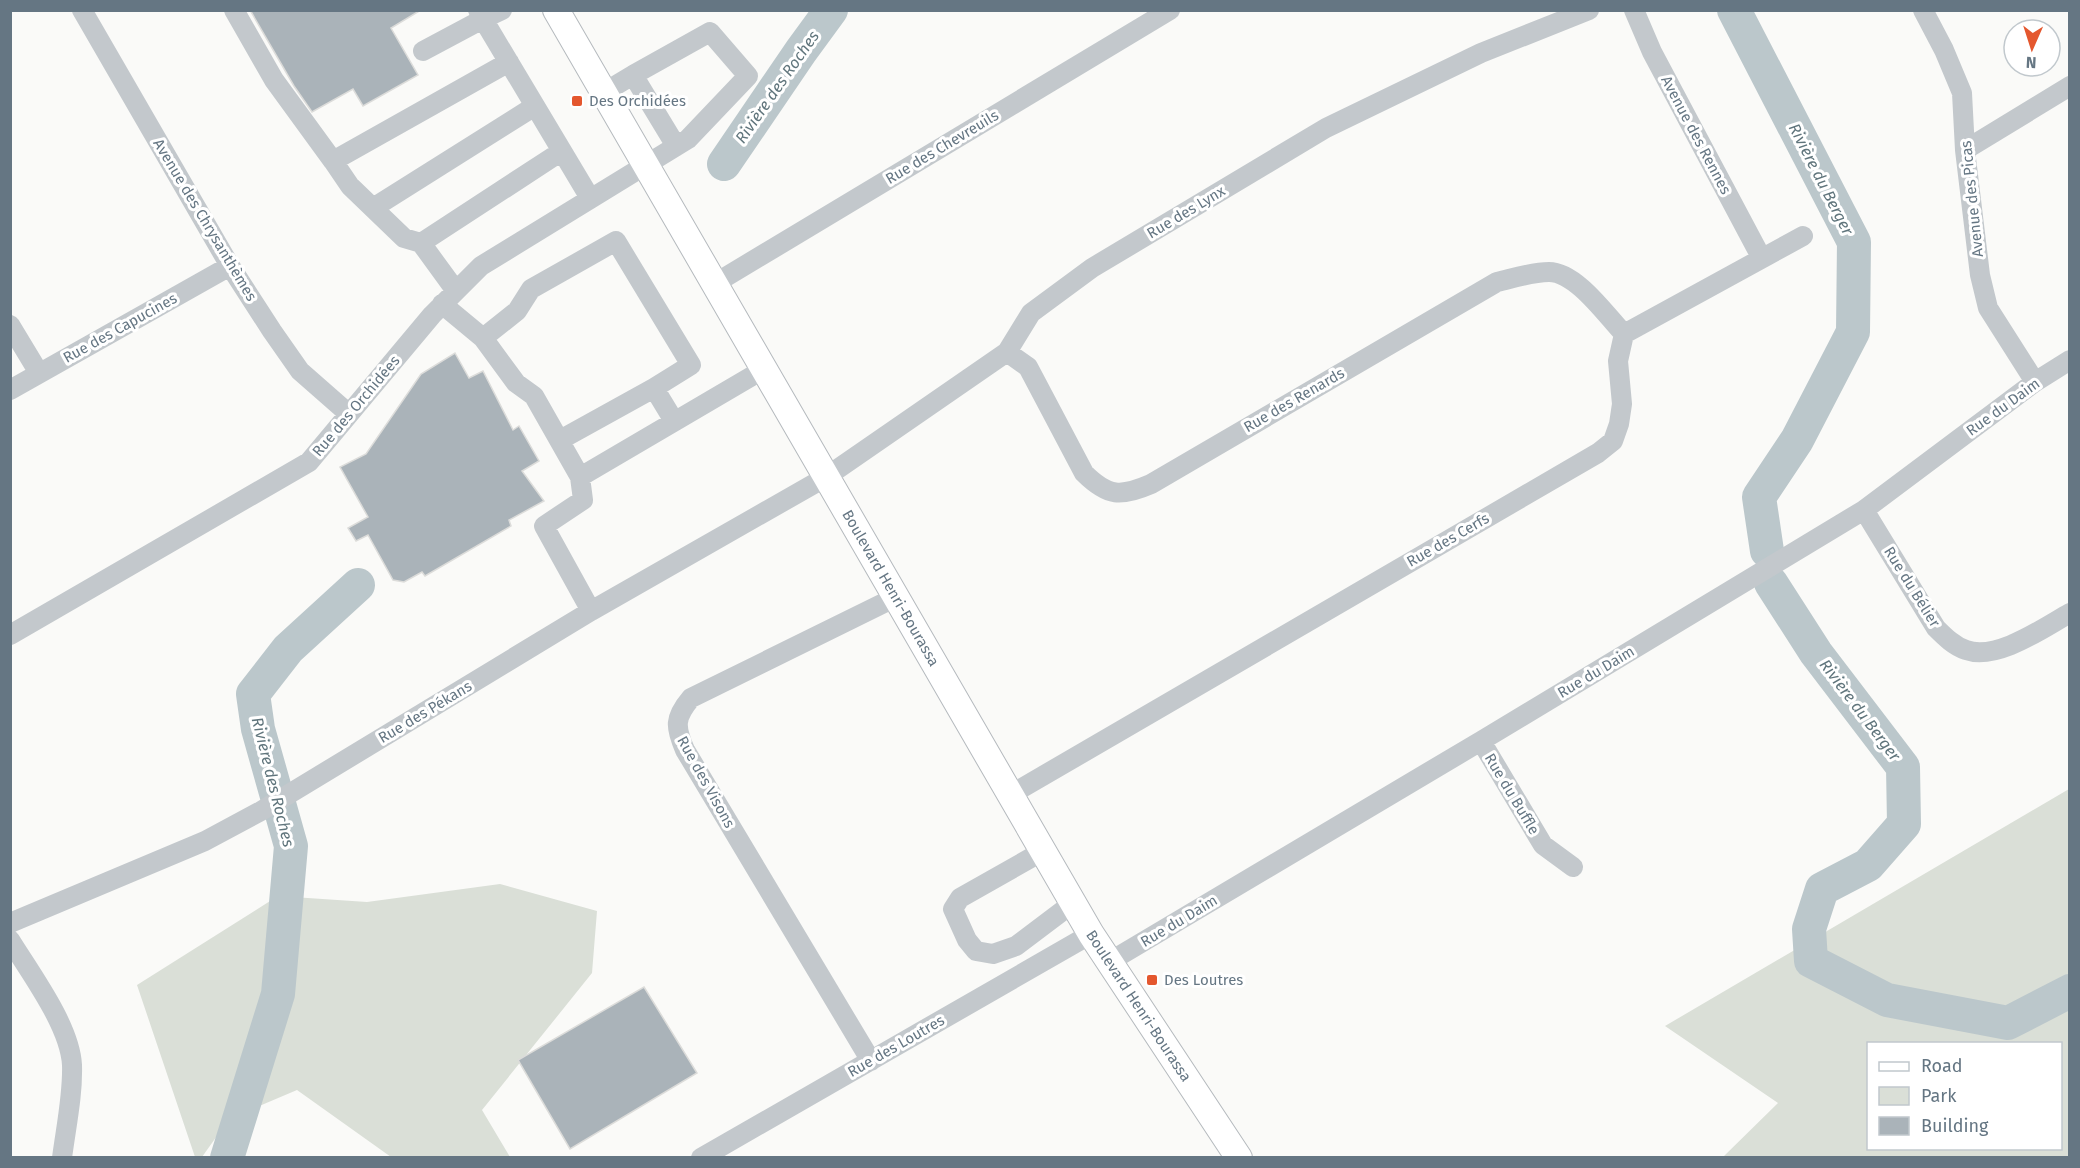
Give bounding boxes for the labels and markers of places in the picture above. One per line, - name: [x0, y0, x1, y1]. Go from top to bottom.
- place label: Des Orchidées: [589, 92, 686, 110]
- marker: Des Orchidées: [570, 94, 584, 108]
- place label: Des Loutres: [1164, 971, 1243, 989]
- marker: Des Loutres: [1145, 973, 1159, 987]

